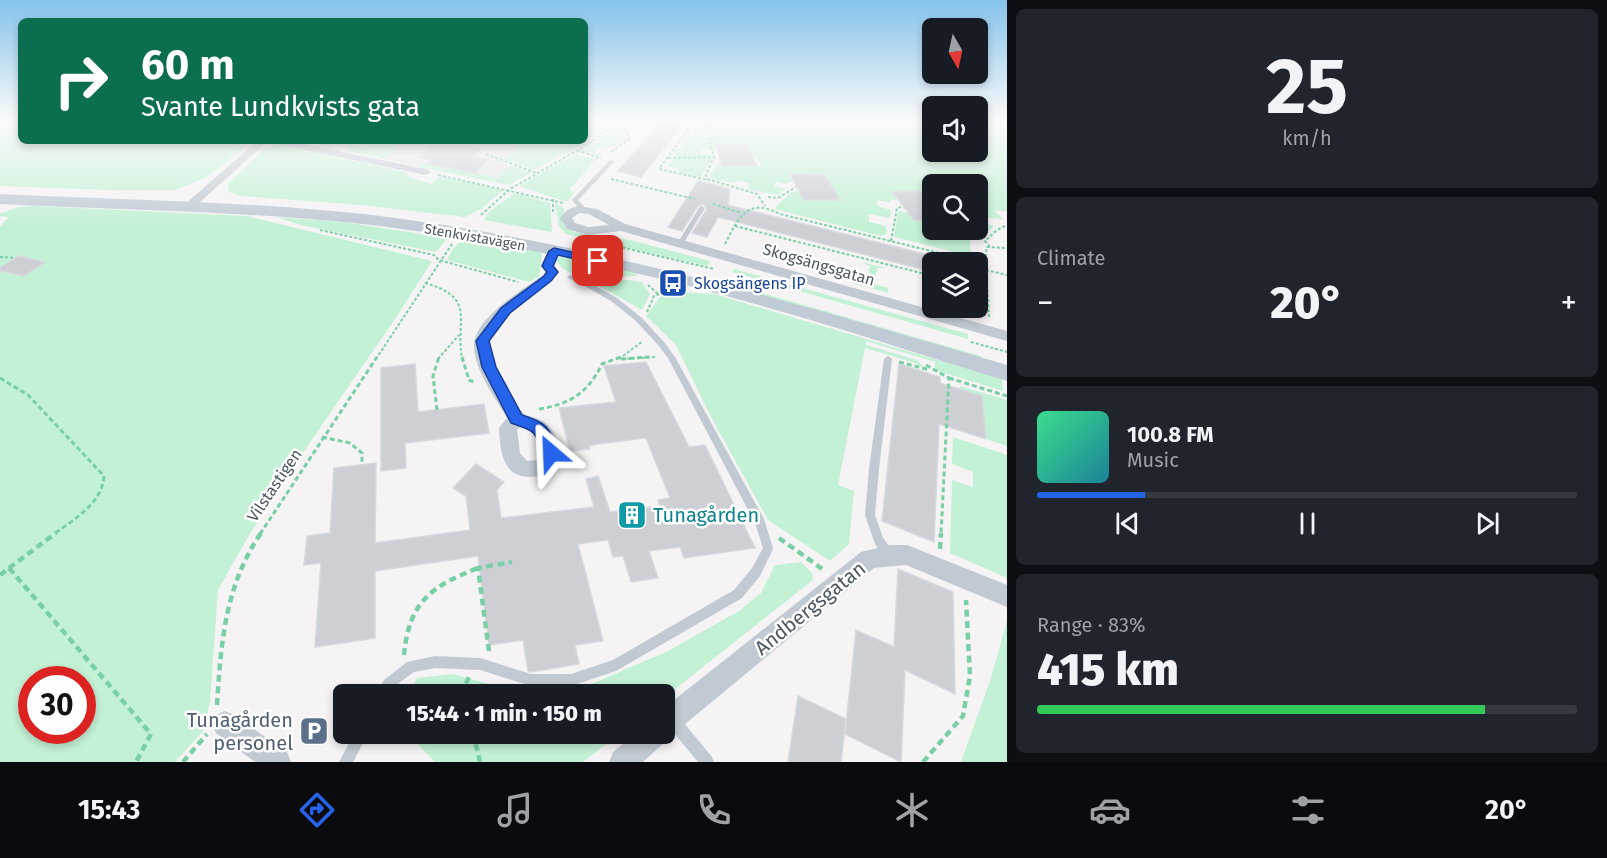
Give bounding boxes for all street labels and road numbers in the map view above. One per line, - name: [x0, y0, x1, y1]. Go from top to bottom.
- street label: Stenkvistavägen: [423, 220, 527, 255]
- street label: Skogsängsgatan: [761, 239, 877, 290]
- street label: Vilstastigen: [243, 445, 306, 525]
- street label: Andbergsgatan: [750, 556, 870, 660]

